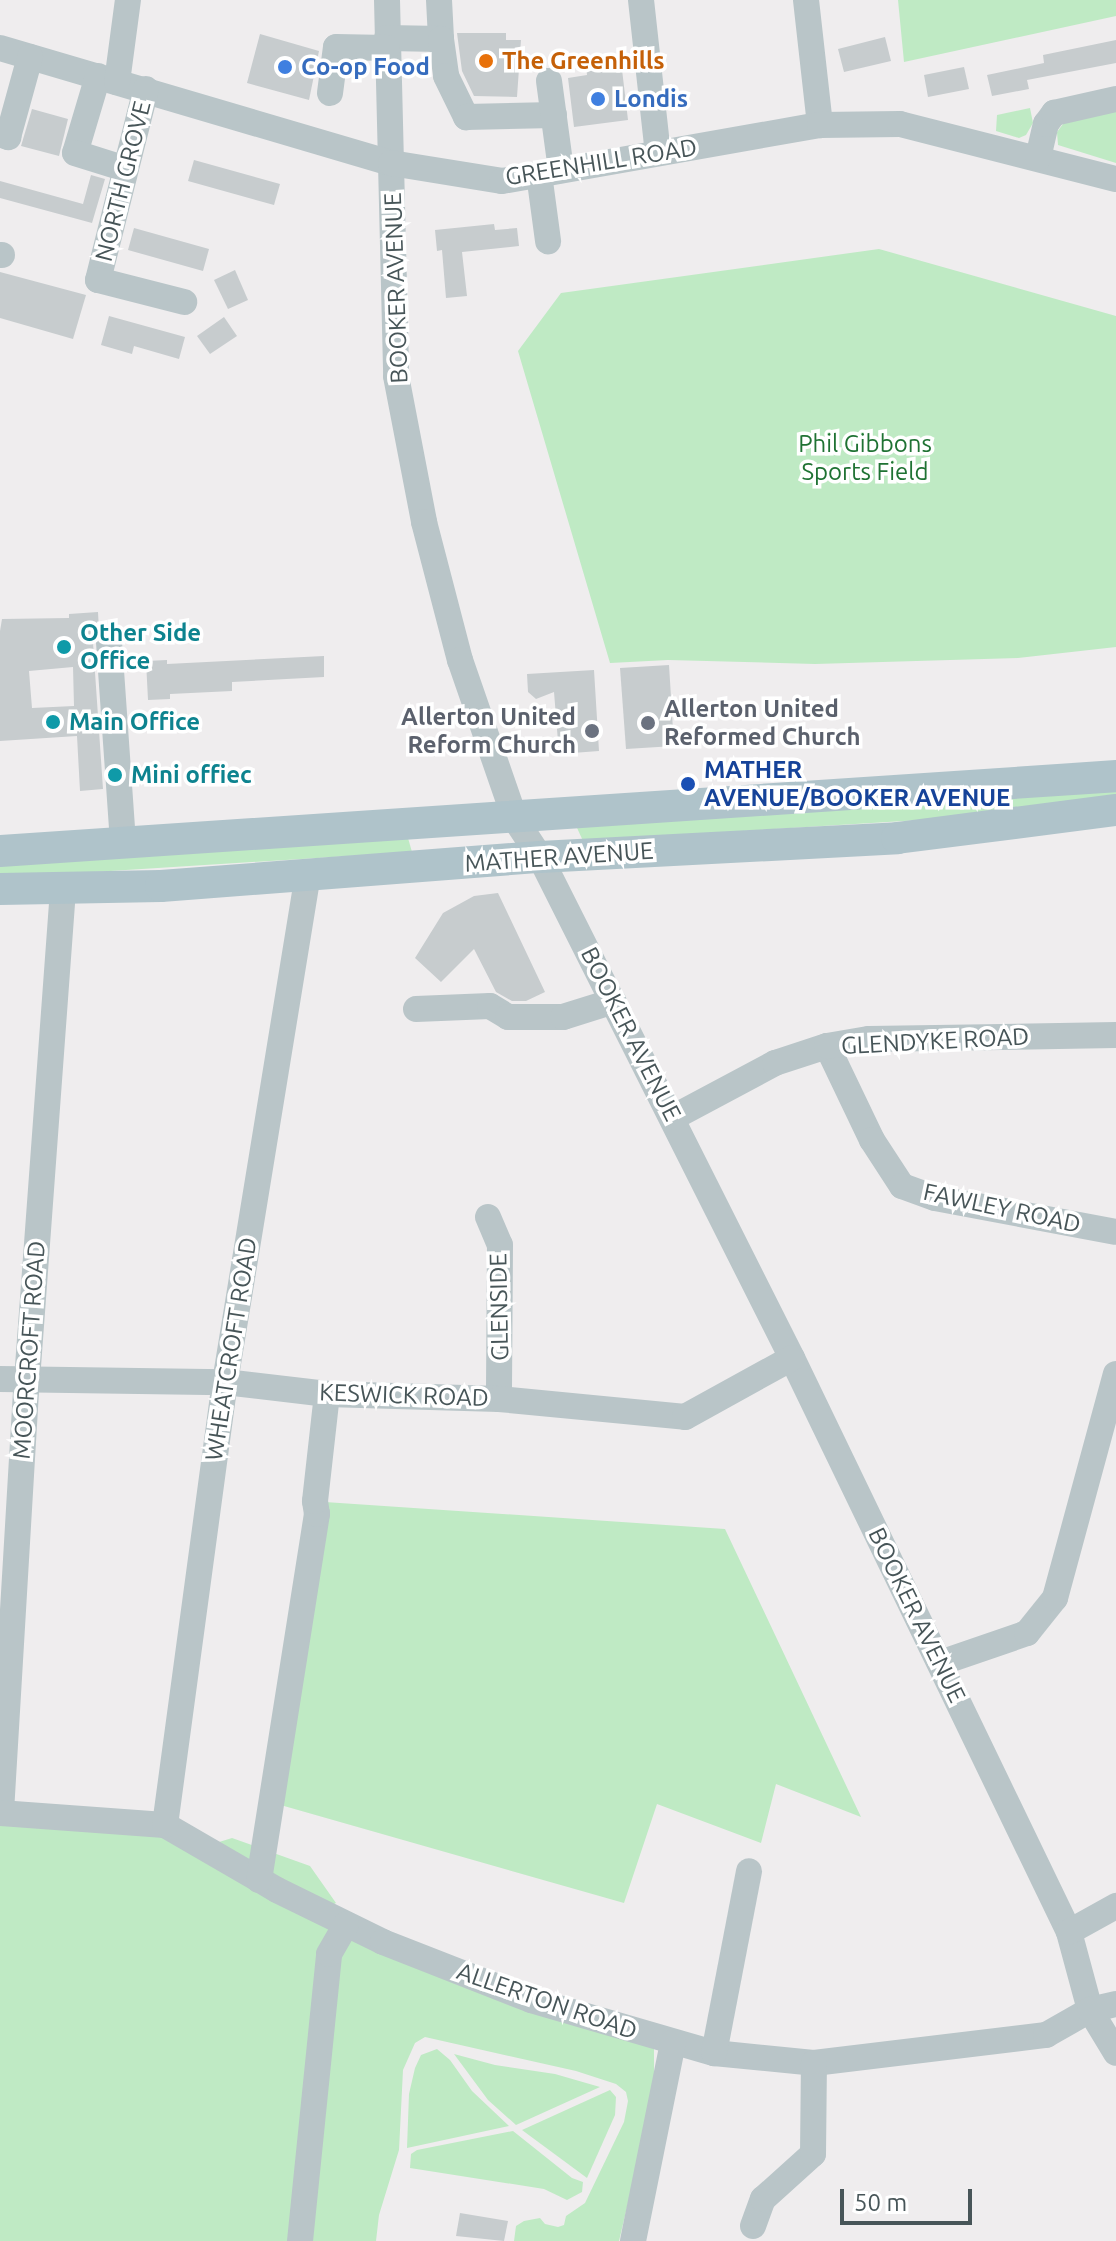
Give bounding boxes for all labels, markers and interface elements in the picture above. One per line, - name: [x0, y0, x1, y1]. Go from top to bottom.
- place label: The Greenhills: [502, 47, 665, 75]
- marker: The Greenhills: [477, 52, 495, 70]
- place label: Co-op Food: [301, 53, 430, 81]
- marker: Co-op Food: [276, 58, 294, 76]
- place label: Londis: [614, 85, 688, 113]
- marker: Londis: [589, 90, 607, 108]
- street label: NORTH GROVE: [89, 98, 157, 264]
- street label: GREENHILL ROAD: [503, 133, 699, 191]
- street label: BOOKER AVENUE: [378, 192, 414, 384]
- park label: Phil Gibbons Sports Field: [798, 430, 932, 486]
- place label: Other Side Office: [80, 619, 201, 675]
- marker: Other Side Office: [55, 638, 73, 656]
- place label: Allerton United Reformed Church: [664, 695, 861, 751]
- place label: Allerton United Reform Church: [401, 703, 576, 759]
- place label: Main Office: [69, 708, 200, 736]
- marker: Main Office: [44, 713, 62, 731]
- marker: Allerton United Reformed Church: [639, 714, 657, 732]
- marker: Allerton United Reform Church: [583, 722, 601, 740]
- place label: MATHER AVENUE/BOOKER AVENUE: [704, 756, 1010, 812]
- place label: Mini offiec: [131, 761, 252, 789]
- marker: Mini offiec: [106, 766, 124, 784]
- marker: MATHER AVENUE/BOOKER AVENUE: [679, 775, 697, 793]
- street label: MATHER AVENUE: [464, 836, 654, 878]
- street label: BOOKER AVENUE: [575, 942, 687, 1126]
- street label: GLENDYKE ROAD: [840, 1022, 1030, 1060]
- street label: FAWLEY ROAD: [921, 1177, 1083, 1239]
- street label: WHEATCROFT ROAD: [199, 1235, 263, 1463]
- street label: MOORCROFT ROAD: [7, 1240, 51, 1460]
- street label: GLENSIDE: [484, 1253, 514, 1361]
- street label: KESWICK ROAD: [319, 1378, 489, 1412]
- street label: BOOKER AVENUE: [862, 1523, 972, 1707]
- street label: ALLERTON ROAD: [453, 1957, 641, 2045]
- scale bar: [844, 2173, 976, 2223]
- text: 50 m: [854, 2189, 907, 2216]

